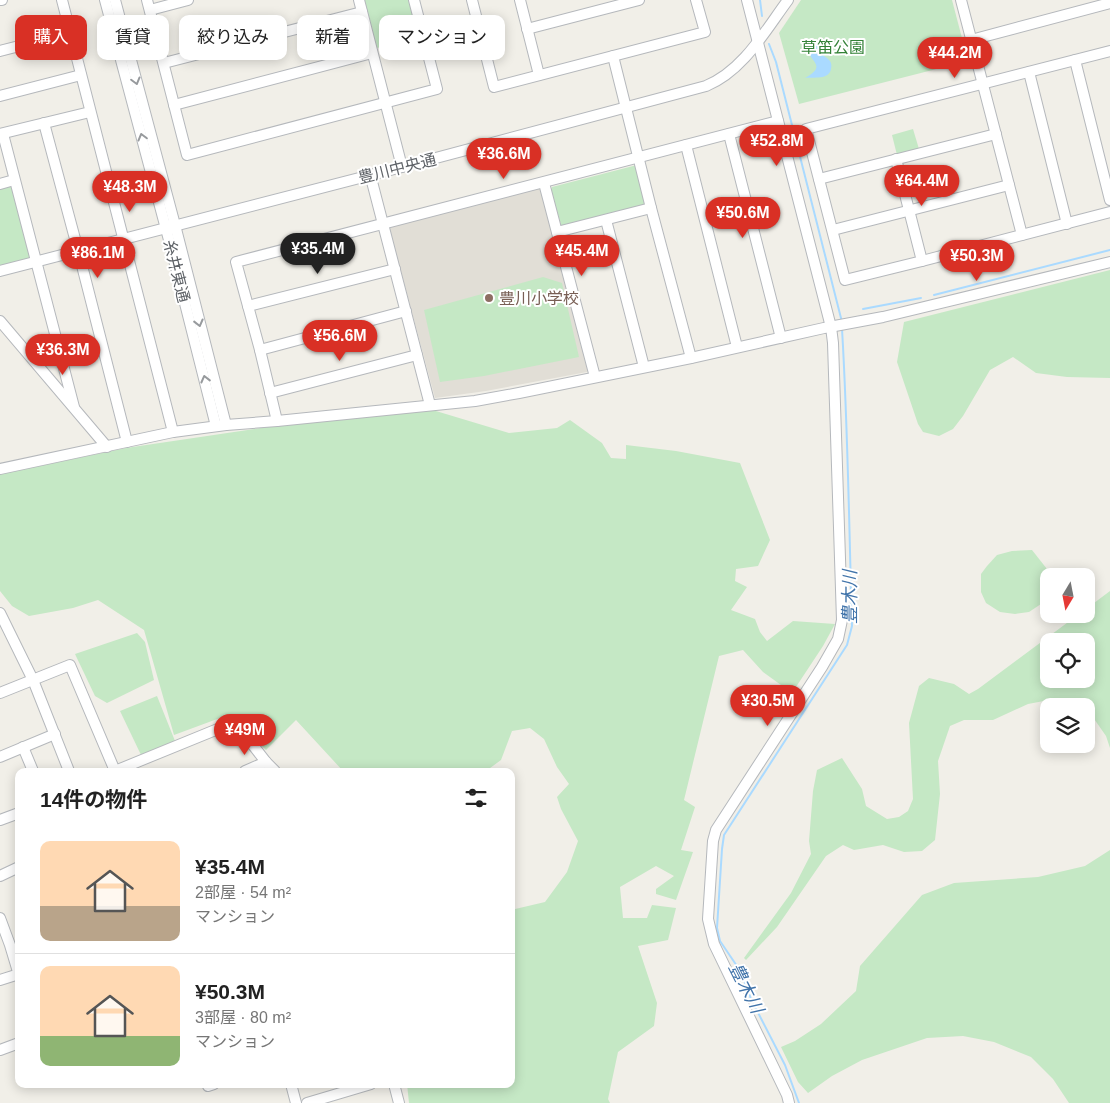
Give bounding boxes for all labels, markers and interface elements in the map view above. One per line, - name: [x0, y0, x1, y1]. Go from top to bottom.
- chip: 購入: [15, 15, 87, 60]
- chip: 賃貸: [97, 15, 169, 60]
- chip: 絞り込み: [179, 15, 287, 60]
- chip: 新着: [297, 15, 369, 60]
- chip: マンション: [379, 15, 505, 60]
- pin: ¥44.2M: [914, 36, 996, 79]
- park label: 草笛公園: [801, 39, 865, 56]
- text: ¥44.2M: [928, 44, 982, 61]
- one-way arrow: [130, 76, 141, 85]
- pin: ¥52.8M: [736, 124, 818, 167]
- text: ¥52.8M: [750, 132, 804, 149]
- one-way arrow: [137, 133, 147, 141]
- pin: ¥36.6M: [463, 138, 545, 180]
- text: ¥36.6M: [477, 145, 531, 162]
- street label: 豊川中央通: [356, 151, 438, 186]
- pin: ¥64.4M: [881, 164, 963, 207]
- pin: ¥48.3M: [89, 170, 171, 213]
- text: ¥64.4M: [895, 172, 949, 189]
- text: ¥48.3M: [103, 178, 157, 195]
- pin: ¥50.6M: [702, 196, 784, 239]
- text: ¥50.6M: [716, 204, 770, 221]
- pin: ¥35.4M: [277, 232, 359, 275]
- pin: ¥45.4M: [541, 234, 623, 277]
- pin: ¥86.1M: [57, 236, 139, 279]
- street label: 糸井東通: [161, 238, 193, 304]
- text: ¥35.4M: [291, 240, 345, 257]
- pin: ¥50.3M: [936, 240, 1018, 282]
- text: ¥45.4M: [555, 242, 609, 259]
- text: ¥86.1M: [71, 244, 125, 261]
- text: ¥50.3M: [950, 247, 1004, 264]
- place label: 豊川小学校: [499, 290, 579, 307]
- marker: 豊川小学校: [483, 292, 495, 304]
- one-way arrow: [194, 318, 204, 326]
- pin: ¥56.6M: [299, 320, 381, 362]
- text: ¥56.6M: [313, 327, 367, 344]
- pin: ¥36.3M: [22, 334, 104, 376]
- text: ¥36.3M: [36, 341, 90, 358]
- one-way arrow: [200, 375, 210, 383]
- water label: 豊木川: [840, 568, 860, 624]
- north arrow: [1040, 568, 1095, 622]
- map controls: [1040, 568, 1095, 753]
- button: locate: [1040, 633, 1095, 688]
- pin: ¥30.5M: [727, 684, 809, 727]
- text: ¥30.5M: [741, 692, 795, 709]
- button: layers: [1040, 698, 1095, 753]
- pin: ¥49M: [215, 714, 275, 756]
- text: ¥49M: [225, 721, 265, 738]
- icon: filters: [462, 784, 490, 812]
- text: 14件の物件: [40, 788, 147, 811]
- text: ¥35.4M: [195, 855, 265, 878]
- icon: home: [80, 861, 140, 921]
- text: 2部屋 · 54 m²: [195, 884, 291, 901]
- text: マンション: [195, 908, 275, 925]
- water label: 豊木川: [725, 959, 768, 1018]
- text: ¥50.3M: [195, 980, 265, 1003]
- icon: home: [80, 986, 140, 1046]
- text: 3部屋 · 80 m²: [195, 1009, 291, 1026]
- text: マンション: [195, 1033, 275, 1050]

